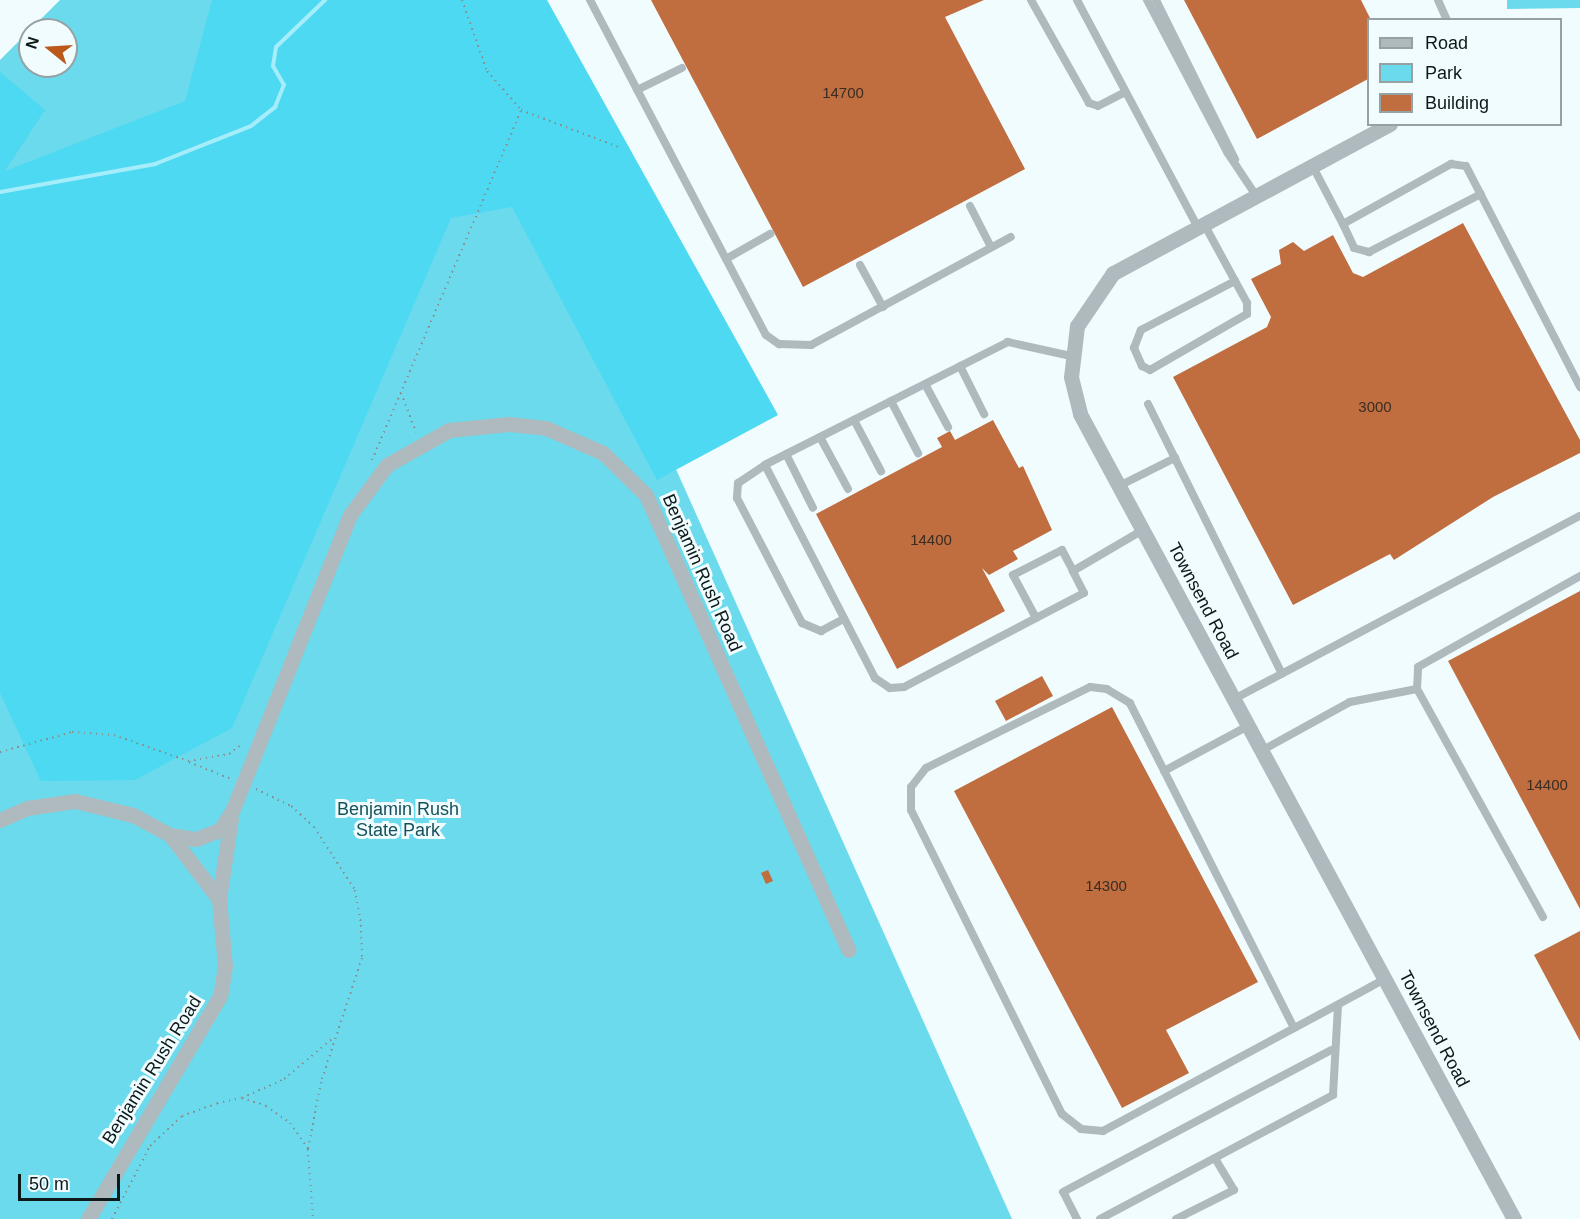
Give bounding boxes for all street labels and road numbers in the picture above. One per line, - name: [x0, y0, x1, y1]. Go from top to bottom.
- street label: Benjamin Rush Road: [658, 491, 746, 655]
- street label: Townsend Road: [1163, 539, 1243, 663]
- street label: Townsend Road: [1394, 967, 1474, 1091]
- street label: Benjamin Rush Road: [98, 992, 206, 1148]

